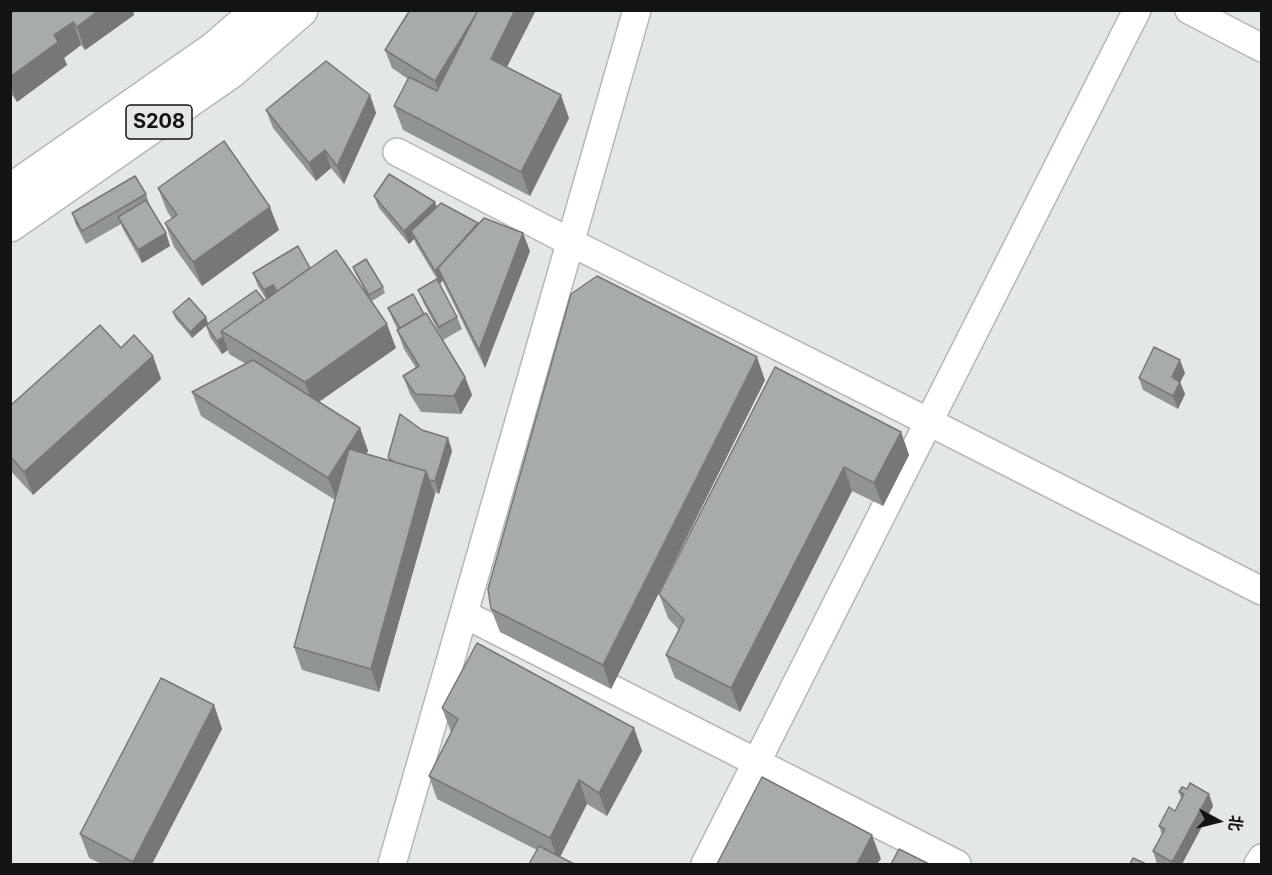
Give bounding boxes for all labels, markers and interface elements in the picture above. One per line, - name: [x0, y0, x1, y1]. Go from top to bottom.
- road number: S208: [126, 105, 192, 139]
- north arrow: [1188, 791, 1248, 851]
- text: 北: [1225, 814, 1247, 832]

